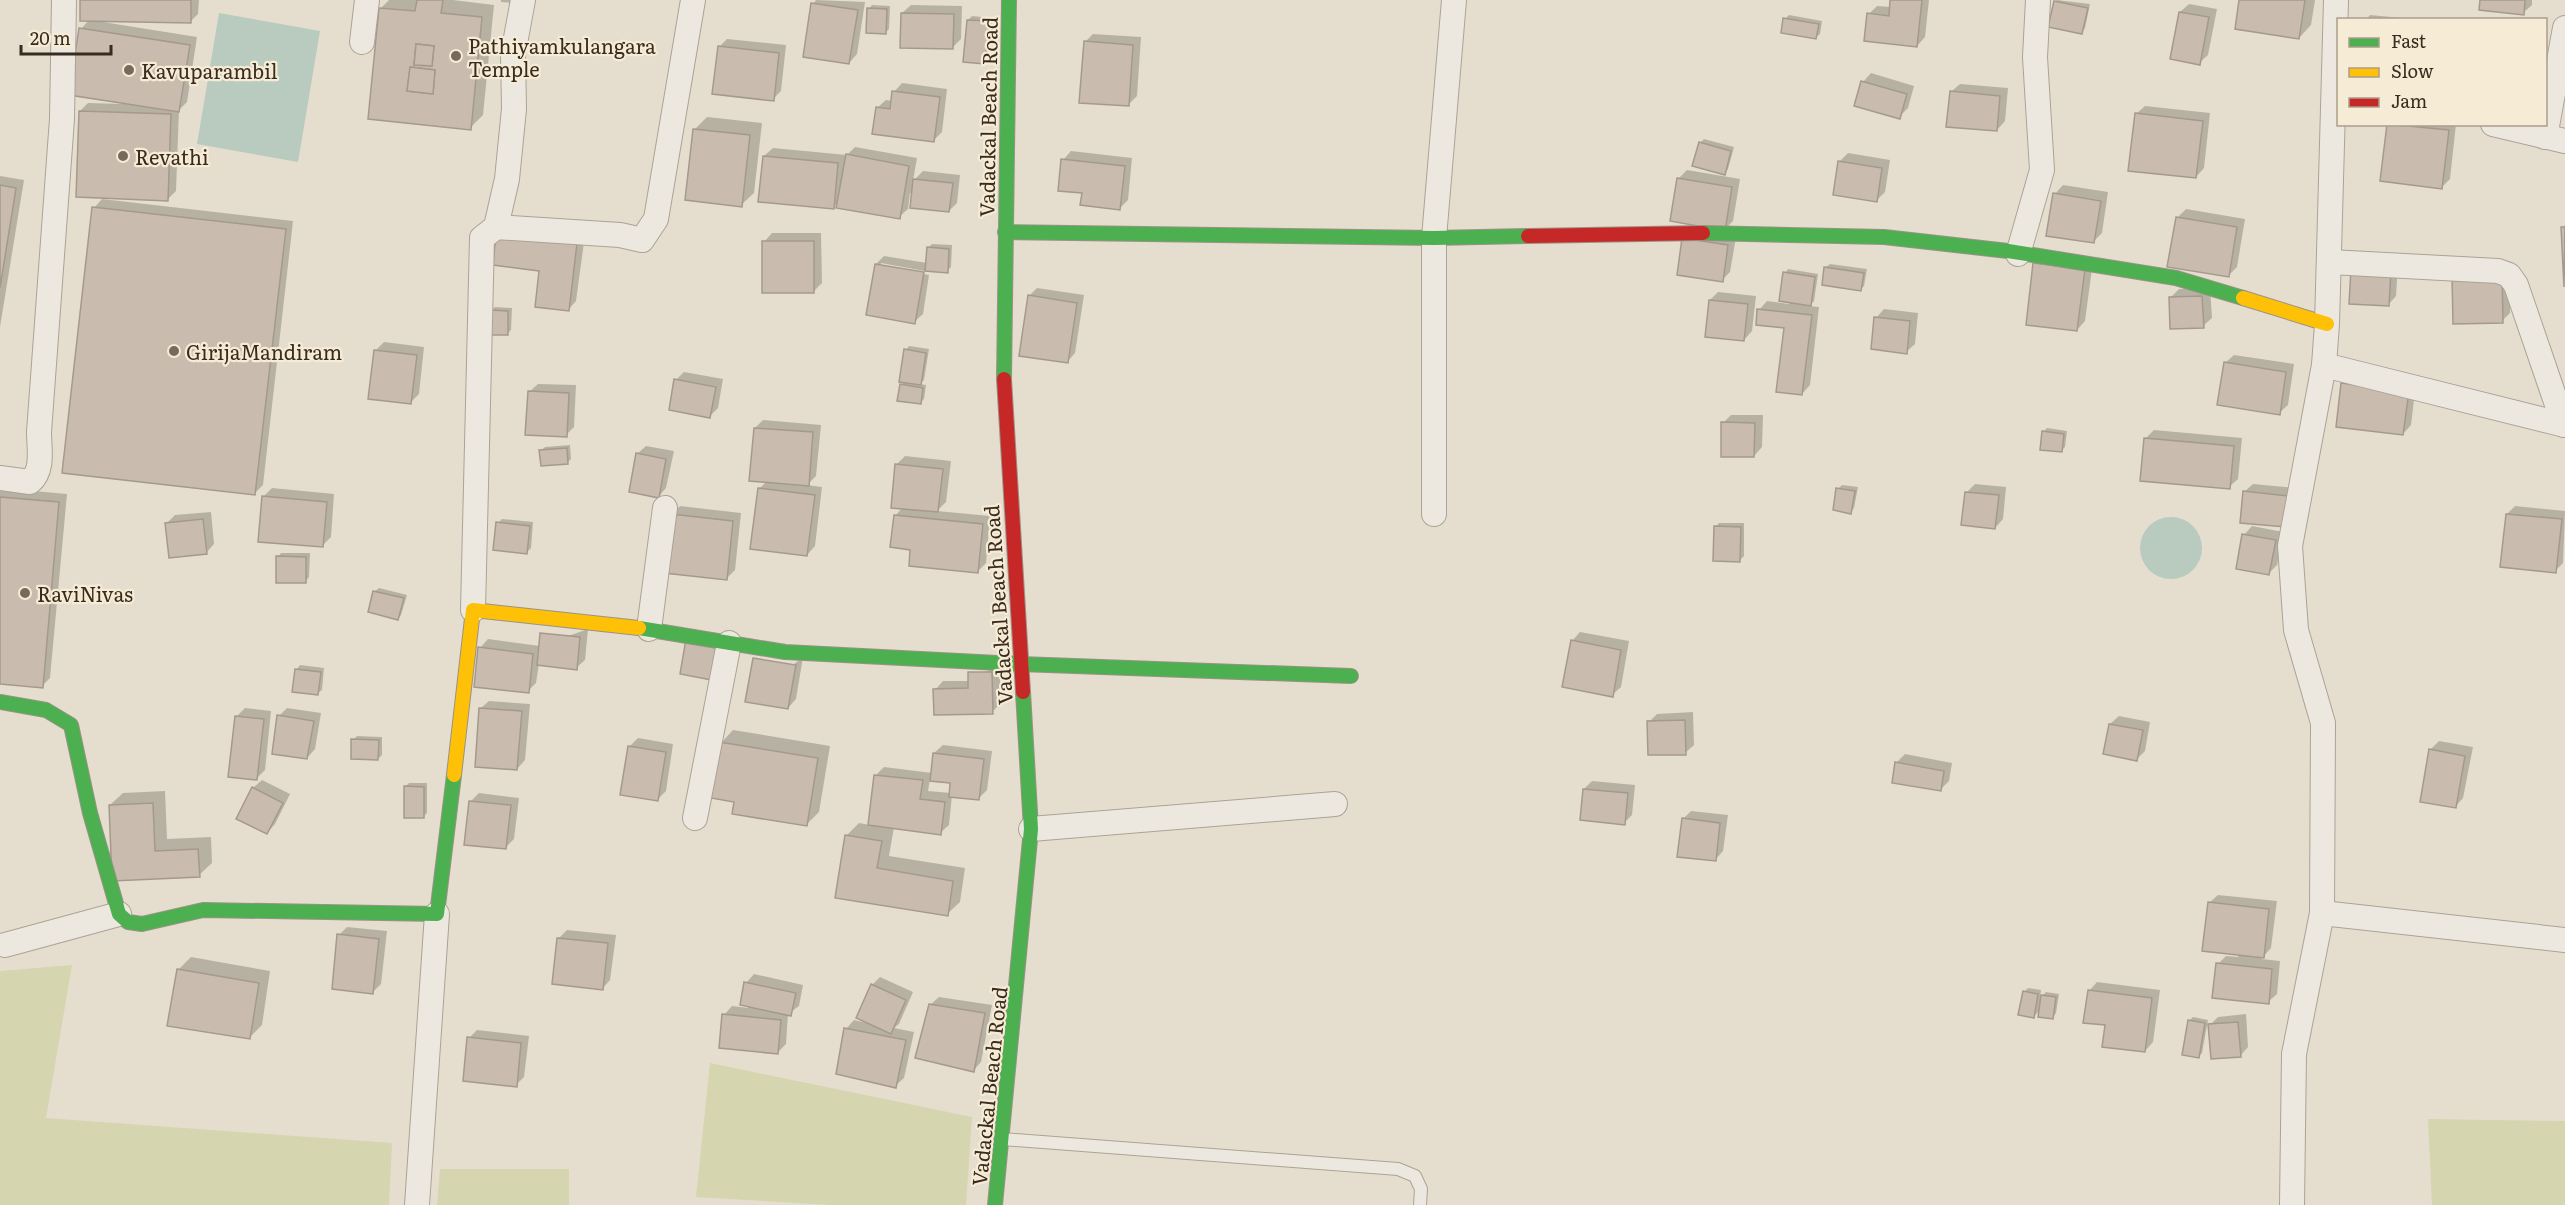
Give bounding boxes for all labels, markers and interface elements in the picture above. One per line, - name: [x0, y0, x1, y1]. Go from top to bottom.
- street label: Vadackal Beach Road: [970, 17, 1004, 217]
- scale bar: [21, 18, 111, 56]
- legend: [2337, 18, 2547, 126]
- text: 20 m: [30, 24, 71, 51]
- text: Fast: [2391, 27, 2427, 54]
- place label: Pathiyamkulangara Temple: [468, 30, 656, 83]
- marker: Pathiyamkulangara Temple: [449, 49, 463, 63]
- place label: Kavuparambil: [141, 55, 278, 85]
- text: Slow: [2391, 57, 2434, 84]
- marker: Kavuparambil: [122, 63, 136, 77]
- text: Jam: [2391, 87, 2427, 114]
- place label: Revathi: [135, 141, 209, 171]
- marker: Revathi: [116, 149, 130, 163]
- place label: GirijaMandiram: [186, 336, 342, 366]
- marker: GirijaMandiram: [167, 344, 181, 358]
- street label: Vadackal Beach Road: [975, 504, 1019, 706]
- place label: RaviNivas: [37, 578, 133, 608]
- marker: RaviNivas: [18, 586, 32, 600]
- street label: Vadackal Beach Road: [963, 985, 1013, 1187]

